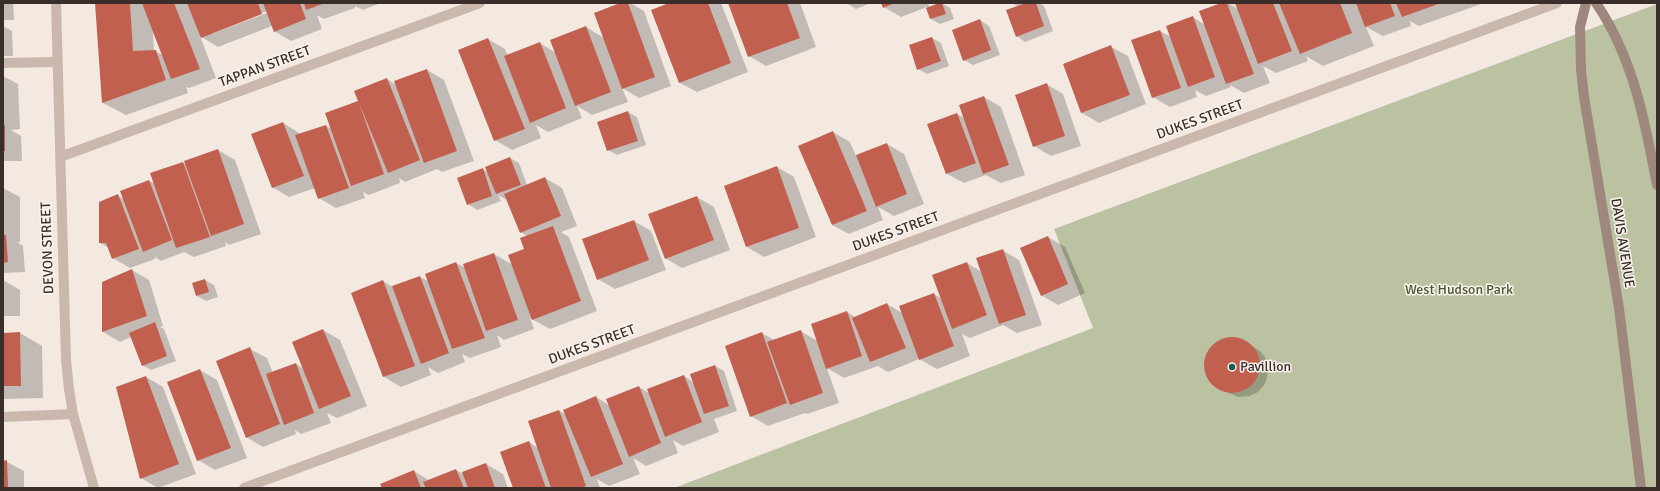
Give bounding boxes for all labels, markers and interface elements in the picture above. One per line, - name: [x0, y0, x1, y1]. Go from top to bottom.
- street label: TAPPAN STREET: [217, 43, 313, 91]
- street label: DUKES STREET: [1154, 97, 1246, 143]
- street label: DAVIS AVENUE: [1607, 197, 1637, 289]
- street label: DEVON STREET: [38, 202, 58, 294]
- street label: DUKES STREET: [850, 209, 942, 255]
- park label: West Hudson Park: [1405, 282, 1513, 298]
- street label: DUKES STREET: [546, 322, 638, 368]
- place label: Pavillion: [1240, 359, 1291, 375]
- marker: Pavillion: [1227, 362, 1237, 372]

